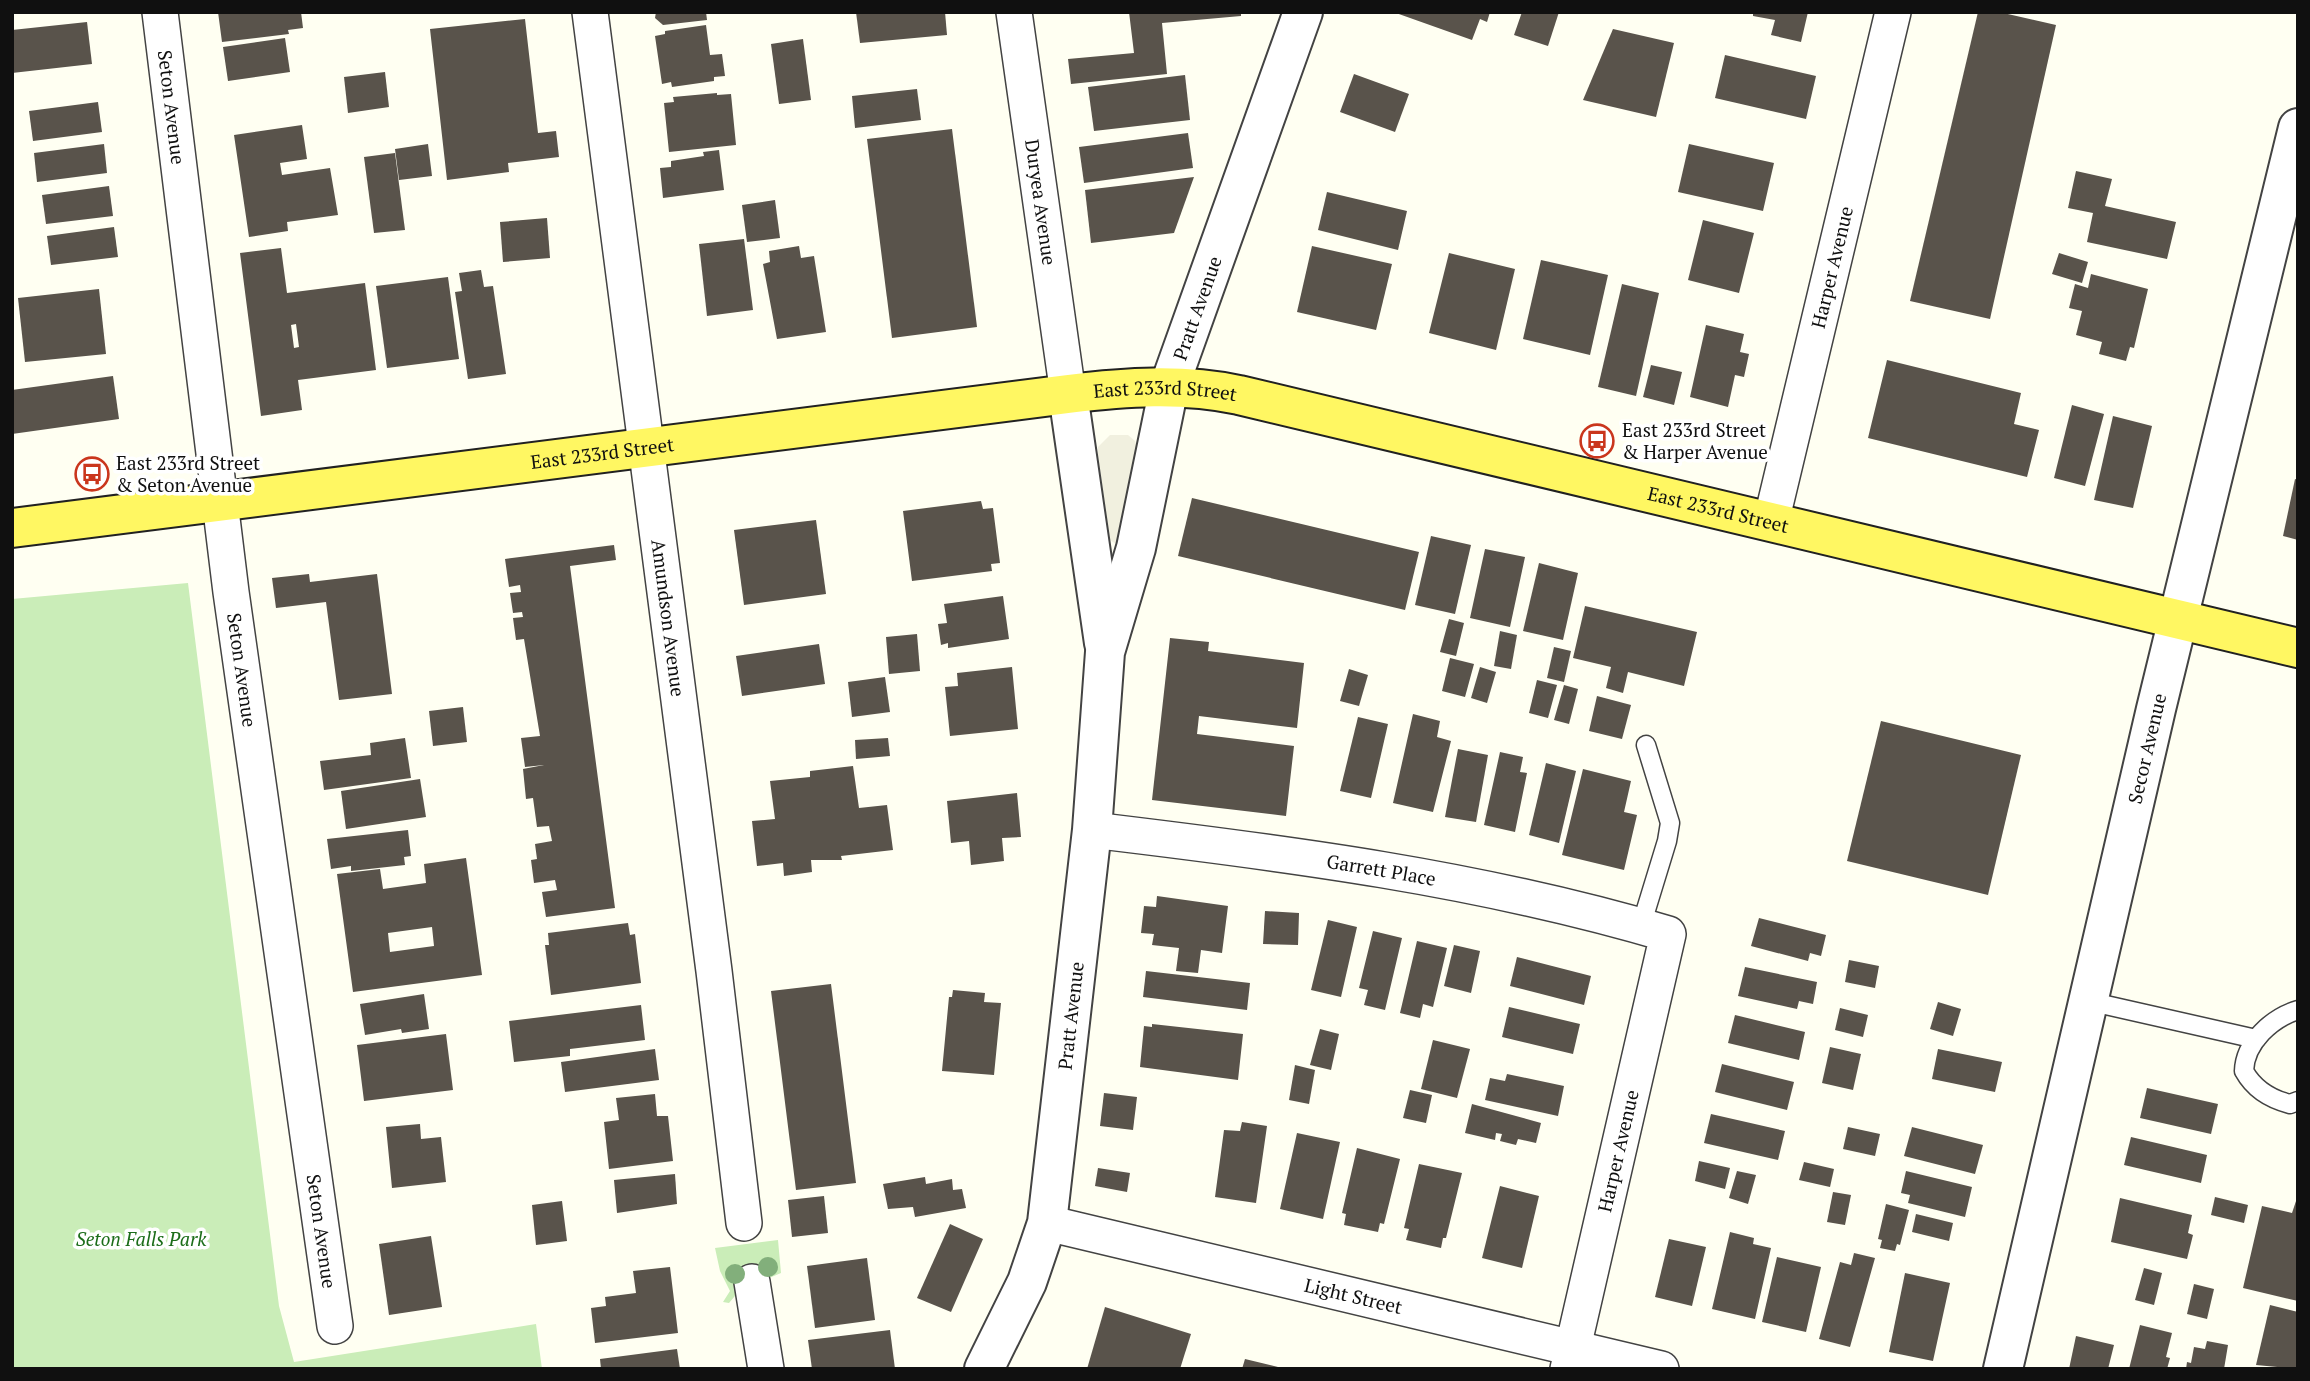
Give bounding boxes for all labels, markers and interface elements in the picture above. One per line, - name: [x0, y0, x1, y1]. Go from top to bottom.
- street label: Seton Avenue: [153, 49, 192, 166]
- street label: Duryea Avenue: [1020, 137, 1063, 267]
- street label: Harper Avenue: [1805, 203, 1858, 331]
- street label: Pratt Avenue: [1167, 253, 1227, 363]
- street label: East 233rd Street: [1092, 374, 1239, 406]
- place label: East 233rd Street & Harper Avenue: [1622, 417, 1768, 464]
- bus stop icon: East 233rd Street & Harper Avenue: [1578, 422, 1616, 460]
- street label: East 233rd Street: [529, 431, 675, 474]
- place label: East 233rd Street & Seton Avenue: [116, 450, 260, 497]
- bus stop icon: East 233rd Street & Seton Avenue: [73, 455, 111, 493]
- street label: East 233rd Street: [1645, 480, 1791, 538]
- street label: Amundson Avenue: [646, 538, 691, 698]
- street label: Seton Avenue: [222, 611, 263, 729]
- street label: Secor Avenue: [2121, 691, 2171, 806]
- street label: Garrett Place: [1325, 848, 1438, 891]
- street label: Pratt Avenue: [1052, 960, 1089, 1071]
- street label: Harper Avenue: [1591, 1087, 1644, 1214]
- street label: Seton Avenue: [302, 1172, 343, 1290]
- park label: Seton Falls Park: [76, 1226, 207, 1251]
- street label: Light Street: [1302, 1272, 1405, 1319]

